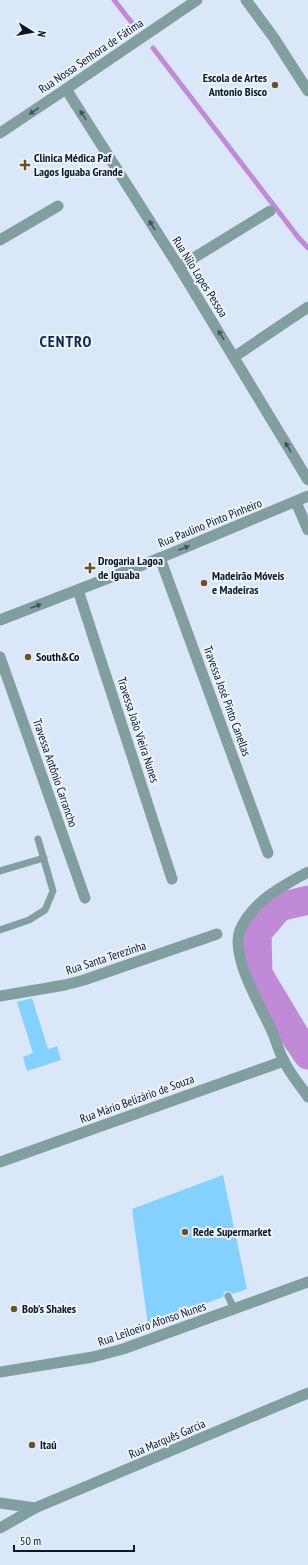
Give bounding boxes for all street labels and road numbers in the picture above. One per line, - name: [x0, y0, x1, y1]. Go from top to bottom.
- street label: Rua Nossa Senhora de Fátima: [36, 16, 146, 96]
- street label: Rua Nilo Lopes Pessoa: [170, 234, 231, 320]
- street label: Rua Paulino Pinto Pinheiro: [156, 495, 264, 550]
- street label: Travessa José Pinto Canellas: [201, 644, 254, 758]
- street label: Travessa João Vieira Nunes: [114, 675, 163, 785]
- street label: Travessa Antônio Carrancho: [30, 717, 81, 829]
- street label: Rua Santa Terezinha: [64, 937, 148, 978]
- street label: Rua Mário Belizário de Souza: [78, 1071, 196, 1126]
- street label: Rua Leiloeiro Afonso Nunes: [96, 1298, 208, 1349]
- street label: Rua Marquês Garcia: [126, 1416, 207, 1461]

